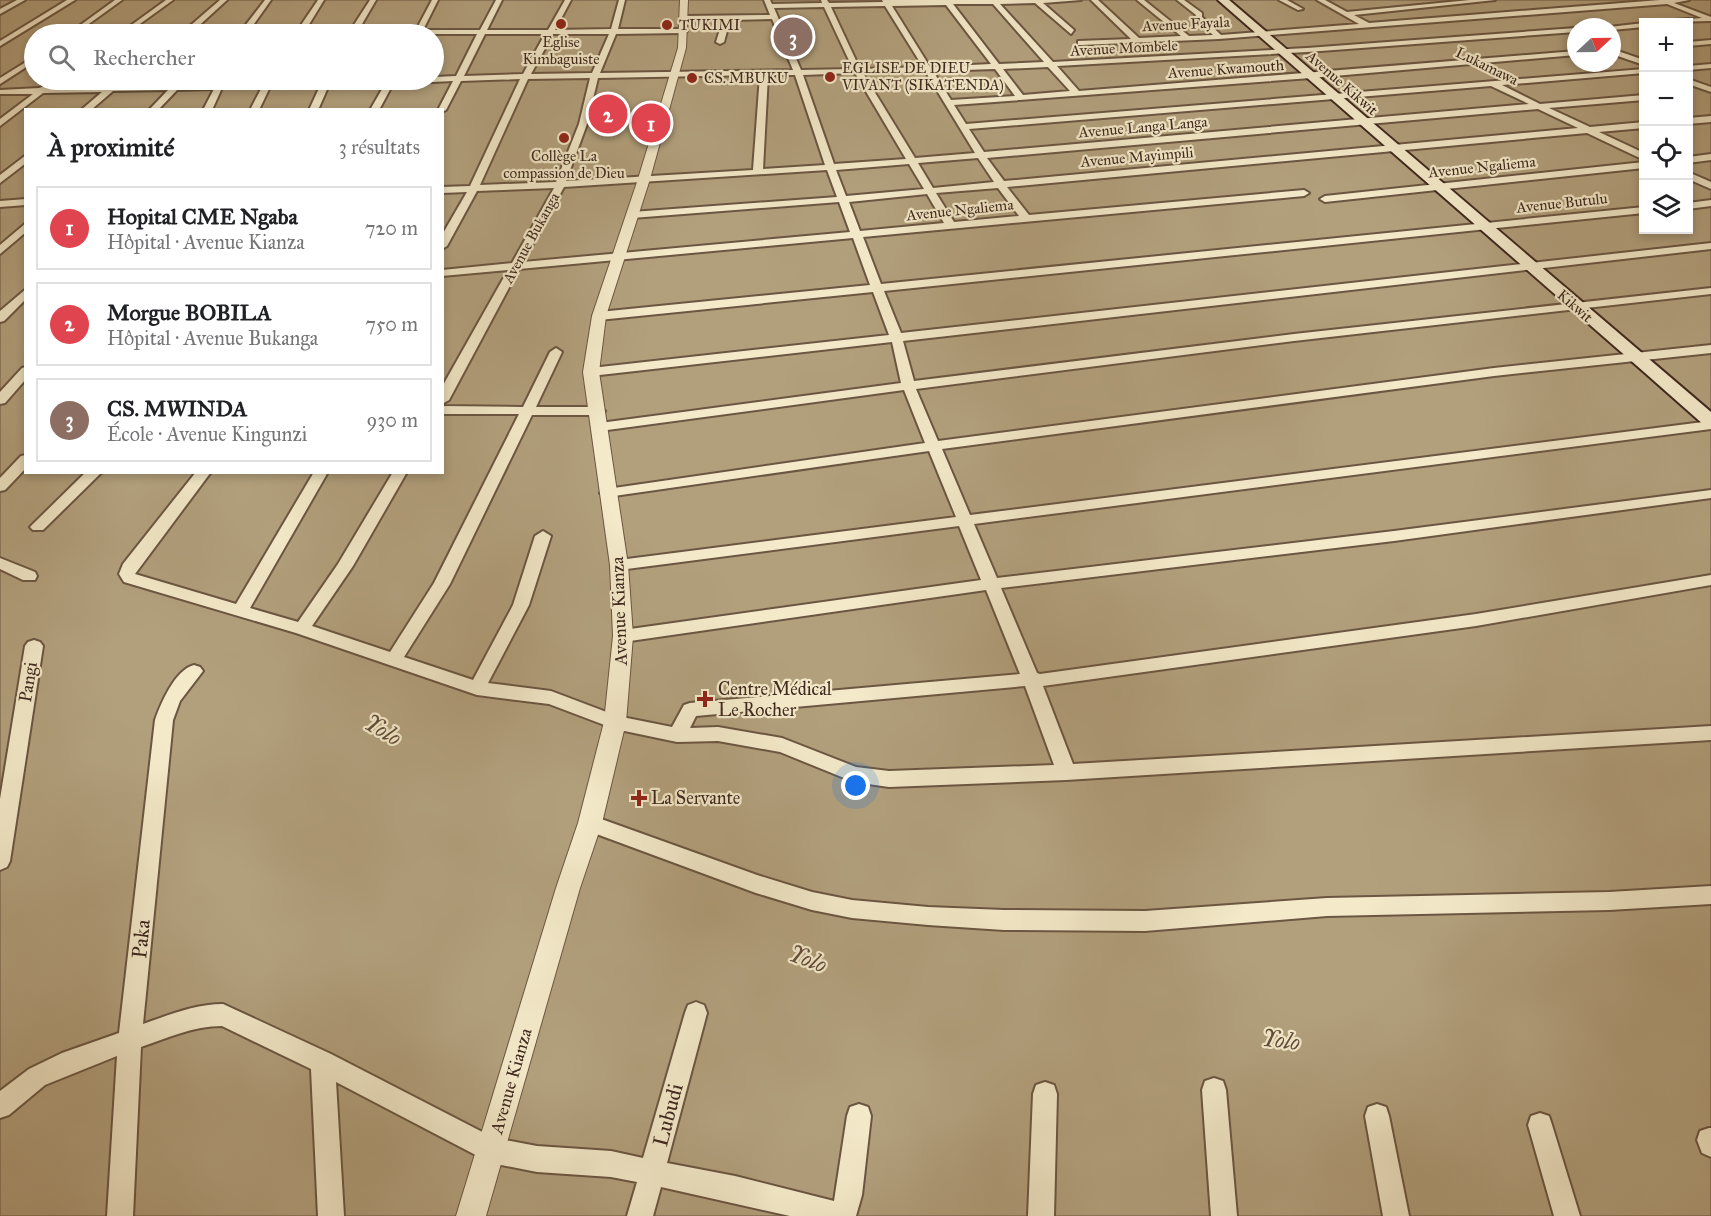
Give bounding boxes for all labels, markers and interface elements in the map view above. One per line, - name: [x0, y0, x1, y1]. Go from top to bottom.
- street label: Avenue Fayala: [1141, 13, 1231, 35]
- pin: 3: [774, 15, 812, 60]
- place label: TUKIMI: [679, 16, 740, 34]
- marker: Eglise Kimbaguiste: [554, 17, 568, 31]
- marker: TUKIMI: [660, 18, 674, 32]
- north arrow: [1567, 18, 1621, 72]
- map controls: [1639, 18, 1693, 234]
- button: +: [1639, 18, 1693, 72]
- search box: [24, 24, 444, 90]
- place label: Eglise Kimbaguiste: [522, 33, 600, 68]
- street label: Avenue Mombele: [1069, 36, 1178, 60]
- icon: search: [45, 41, 78, 74]
- street label: Lukamawa: [1453, 43, 1522, 89]
- text: Rechercher: [93, 44, 195, 71]
- street label: Avenue Kikwit: [1302, 46, 1382, 119]
- street label: Avenue Kwamouth: [1166, 56, 1285, 82]
- place label: EGLISE DE DIEU VIVANT (SIKATENDA): [841, 59, 1004, 95]
- place label: CS. MBUKU: [704, 69, 789, 87]
- marker: EGLISE DE DIEU VIVANT (SIKATENDA): [823, 70, 837, 84]
- marker: CS. MBUKU: [685, 71, 699, 85]
- button: −: [1639, 72, 1693, 126]
- pin: 2: [588, 92, 628, 136]
- pin: 1: [632, 100, 670, 146]
- street label: Avenue Langa Langa: [1077, 112, 1209, 142]
- button: locate: [1639, 126, 1693, 180]
- text: À proximité: [48, 131, 174, 163]
- marker: Collège La compassion de Dieu: [557, 131, 571, 145]
- text: 3 résultats: [339, 135, 420, 159]
- street label: Avenue Mayimpili: [1079, 143, 1194, 171]
- place label: Collège La compassion de Dieu: [503, 147, 625, 182]
- street label: Avenue Ngaliema: [1427, 152, 1537, 182]
- button: layers: [1639, 180, 1693, 234]
- street label: Avenue Bukanga: [498, 189, 564, 287]
- street label: Avenue Butulu: [1515, 189, 1608, 217]
- street label: Avenue Ngaliema: [905, 195, 1015, 225]
- text: Hopital CME Ngaba: [107, 203, 298, 230]
- text: 1: [66, 216, 73, 240]
- text: 720 m: [365, 216, 418, 240]
- text: Hôpital · Avenue Kianza: [107, 230, 305, 254]
- street label: Kikwit: [1554, 286, 1597, 327]
- text: Morgue BOBILA: [107, 299, 272, 326]
- text: 2: [65, 312, 74, 336]
- text: 750 m: [365, 312, 418, 336]
- text: Hôpital · Avenue Bukanga: [107, 326, 318, 350]
- text: CS. MWINDA: [107, 395, 247, 422]
- text: 3: [66, 408, 74, 432]
- text: 930 m: [367, 408, 418, 432]
- text: École · Avenue Kingunzi: [107, 422, 307, 446]
- street label: Avenue Kianza: [606, 556, 632, 667]
- street label: Pangi: [14, 660, 43, 704]
- place label: Centre Médical Le Rocher: [718, 678, 832, 721]
- marker: Centre Médical Le Rocher: [696, 690, 714, 708]
- water label: Yolo: [359, 707, 407, 753]
- your location: [841, 771, 870, 800]
- place label: La Servante: [651, 787, 740, 809]
- marker: La Servante: [632, 791, 646, 805]
- street label: Paka: [126, 918, 156, 960]
- water label: Yolo: [785, 938, 831, 980]
- water label: Yolo: [1260, 1022, 1302, 1058]
- street label: Avenue Kianza: [485, 1025, 537, 1137]
- street label: Lubudi: [647, 1080, 689, 1149]

